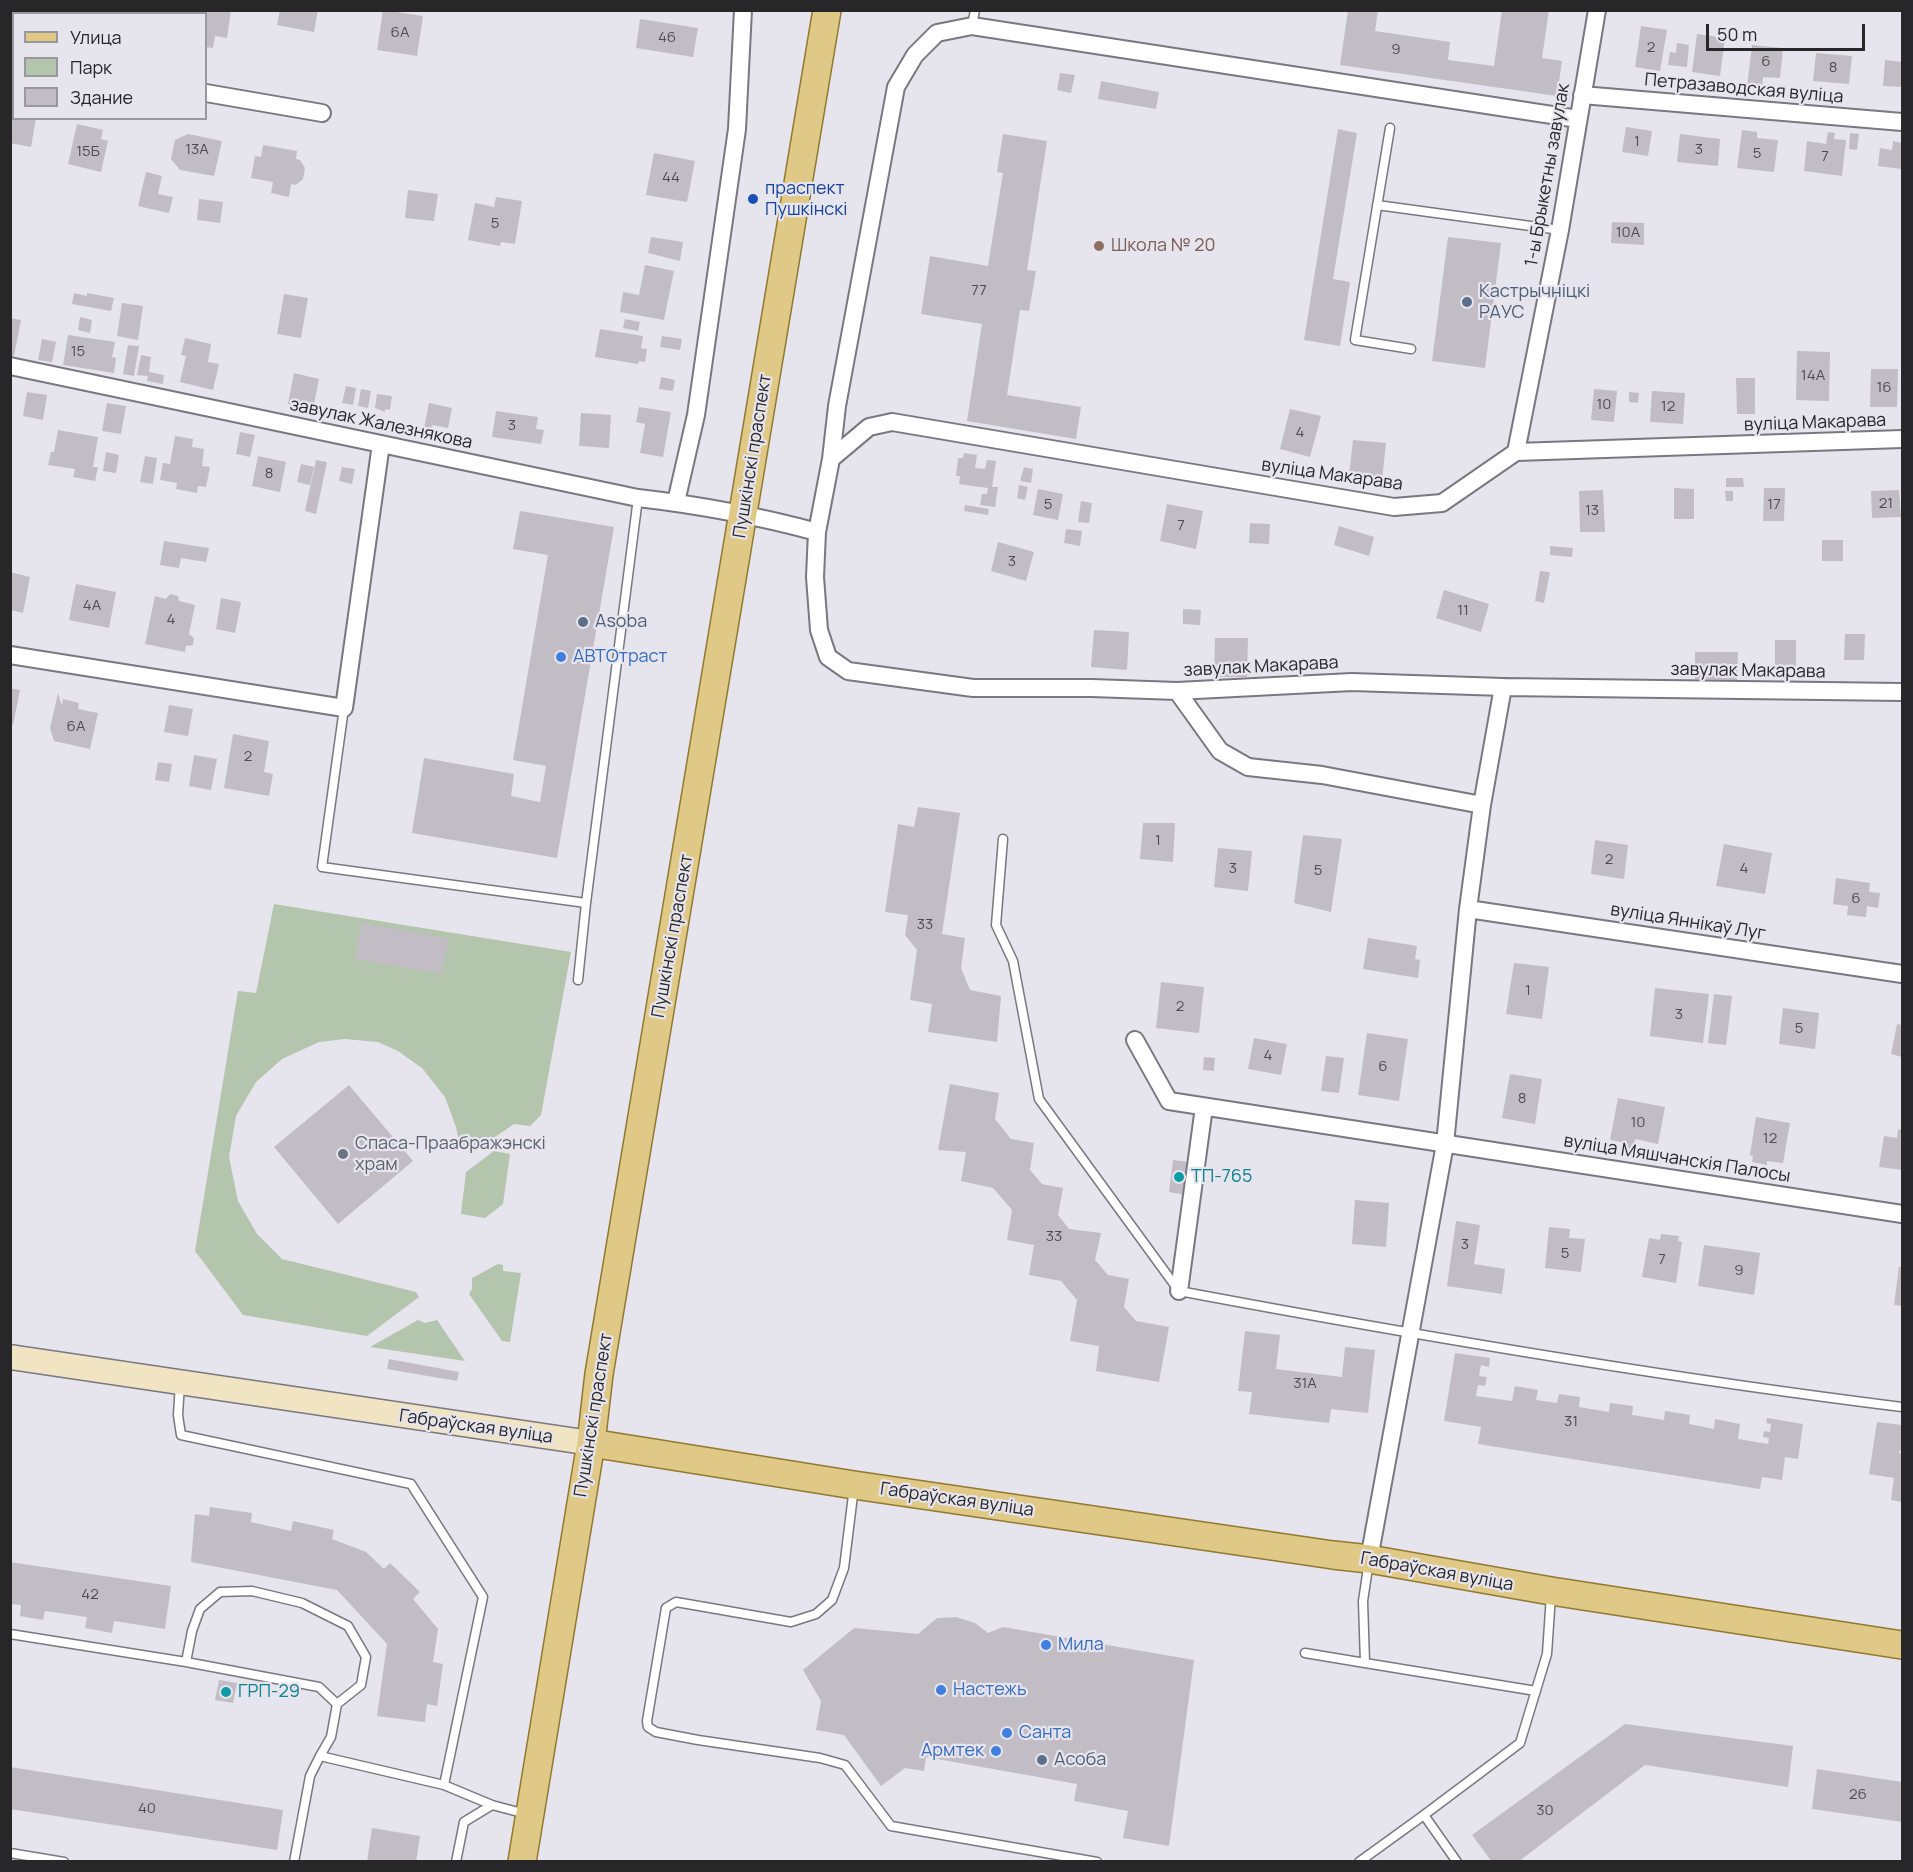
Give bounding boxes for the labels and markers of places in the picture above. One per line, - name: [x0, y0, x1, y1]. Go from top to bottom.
- place label: праспект Пушкінскі: [765, 178, 847, 220]
- marker: праспект Пушкінскі: [746, 192, 760, 206]
- place label: Школа № 20: [1111, 235, 1215, 257]
- marker: Школа № 20: [1092, 239, 1106, 253]
- place label: Кастрычніцкі РАУС: [1479, 281, 1590, 324]
- marker: Кастрычніцкі РАУС: [1460, 295, 1474, 309]
- place label: Asoba: [595, 611, 647, 633]
- marker: Asoba: [576, 615, 590, 629]
- place label: АВТОтраст: [573, 646, 667, 668]
- marker: АВТОтраст: [554, 650, 568, 664]
- place label: Спаса-Праабражэнскі храм: [355, 1133, 546, 1176]
- marker: Спаса-Праабражэнскі храм: [336, 1147, 350, 1161]
- place label: ТП-765: [1191, 1166, 1252, 1188]
- marker: ТП-765: [1172, 1170, 1186, 1184]
- place label: Мила: [1058, 1634, 1104, 1656]
- marker: Мила: [1039, 1638, 1053, 1652]
- place label: Настежь: [953, 1679, 1027, 1701]
- place label: ГРП-29: [238, 1681, 300, 1703]
- marker: Настежь: [934, 1683, 948, 1697]
- marker: ГРП-29: [219, 1685, 233, 1699]
- place label: Санта: [1019, 1722, 1071, 1744]
- marker: Санта: [1000, 1726, 1014, 1740]
- place label: Армтек: [921, 1740, 984, 1762]
- marker: Армтек: [989, 1744, 1003, 1758]
- place label: Асоба: [1054, 1749, 1106, 1771]
- marker: Асоба: [1035, 1753, 1049, 1767]

